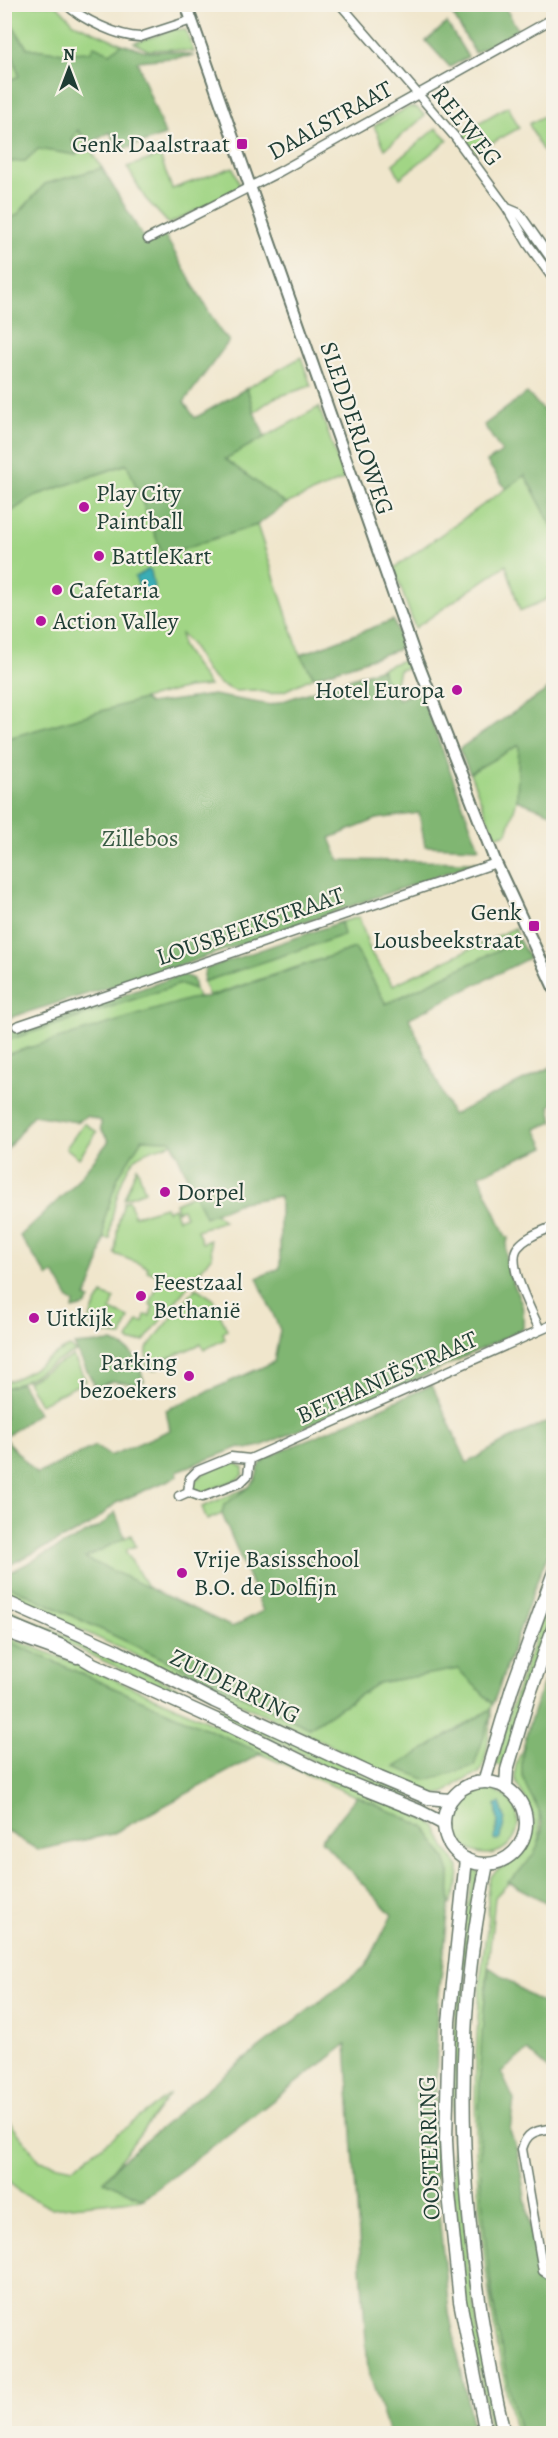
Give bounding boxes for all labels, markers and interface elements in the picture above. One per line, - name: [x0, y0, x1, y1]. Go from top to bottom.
- north arrow: [39, 39, 99, 99]
- text: N: [63, 44, 75, 66]
- street label: DAALSTRAAT: [262, 73, 398, 167]
- street label: REEWEG: [425, 79, 509, 173]
- place label: Genk Daalstraat: [72, 128, 230, 160]
- marker: Genk Daalstraat: [235, 137, 249, 151]
- street label: SLEDDERLOWEG: [312, 337, 402, 519]
- place label: Play City Paintball: [96, 477, 183, 537]
- marker: Play City Paintball: [77, 500, 91, 514]
- place label: BattleKart: [111, 540, 211, 572]
- marker: BattleKart: [92, 549, 106, 563]
- place label: Cafetaria: [69, 574, 161, 606]
- marker: Cafetaria: [50, 583, 64, 597]
- place label: Action Valley: [52, 605, 179, 637]
- marker: Action Valley: [34, 614, 48, 628]
- place label: Hotel Europa: [315, 674, 446, 706]
- marker: Hotel Europa: [450, 683, 464, 697]
- park label: Zillebos: [102, 822, 178, 854]
- street label: LOUSBEEKSTRAAT: [152, 879, 348, 973]
- place label: Genk Lousbeekstraat: [373, 896, 522, 956]
- marker: Genk Lousbeekstraat: [527, 919, 541, 933]
- place label: Dorpel: [177, 1176, 244, 1208]
- marker: Dorpel: [158, 1185, 172, 1199]
- place label: Feestzaal Bethanië: [153, 1266, 243, 1326]
- marker: Feestzaal Bethanië: [134, 1289, 148, 1303]
- place label: Uitkijk: [46, 1302, 113, 1334]
- marker: Uitkijk: [27, 1311, 41, 1325]
- street label: BETHANIËSTRAAT: [292, 1323, 482, 1431]
- place label: Parking bezoekers: [79, 1346, 177, 1406]
- marker: Parking bezoekers: [182, 1369, 196, 1383]
- place label: Vrije Basisschool B.O. de Dolfijn: [193, 1543, 359, 1603]
- marker: Vrije Basisschool B.O. de Dolfijn: [175, 1566, 189, 1580]
- street label: ZUIDERRING: [165, 1641, 305, 1731]
- street label: OOSTERRING: [410, 2075, 448, 2221]

